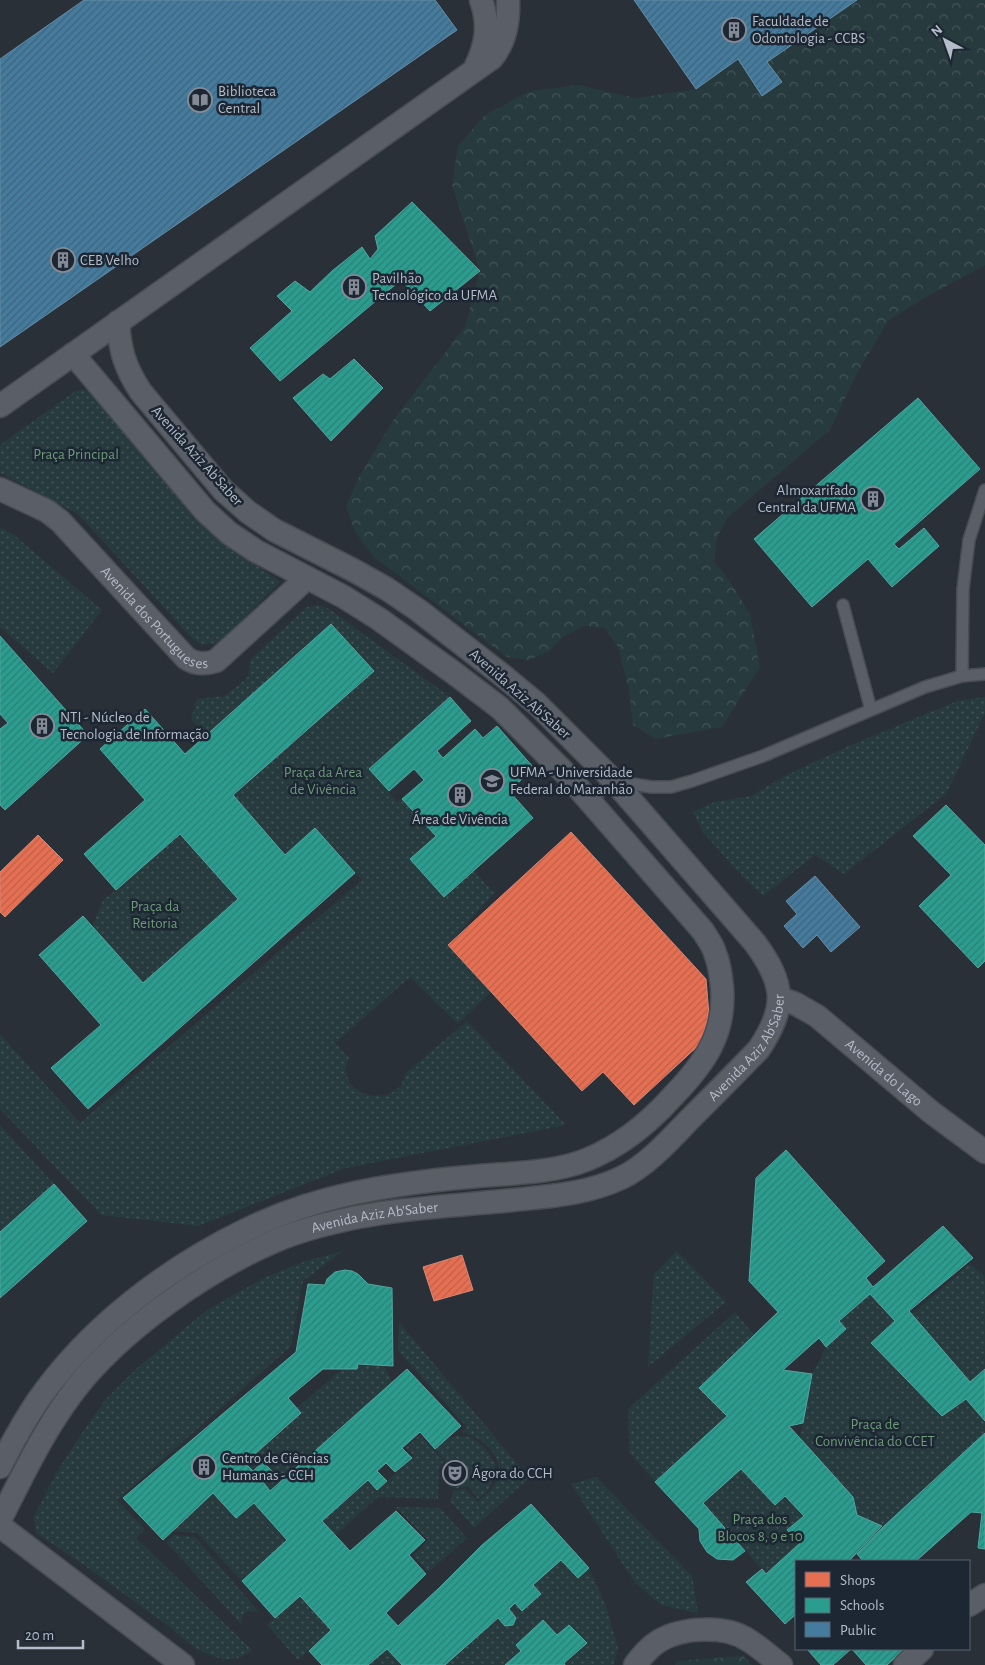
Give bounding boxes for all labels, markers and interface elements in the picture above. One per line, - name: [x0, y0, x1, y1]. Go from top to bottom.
- place label: Faculdade de Odontologia - CCBS: [752, 14, 865, 46]
- north arrow: [920, 15, 970, 65]
- building icon: Faculdade de Odontologia - CCBS: [721, 17, 747, 43]
- text: N: [929, 22, 945, 39]
- place label: Biblioteca Central: [218, 84, 276, 116]
- library icon: Biblioteca Central: [187, 87, 213, 113]
- building icon: CEB Velho: [50, 247, 76, 273]
- place label: CEB Velho: [80, 253, 139, 268]
- place label: Pavilhão Tecnológico da UFMA: [372, 271, 497, 303]
- building icon: Pavilhão Tecnológico da UFMA: [341, 274, 367, 300]
- street label: Avenida Aziz Ab'Saber: [148, 403, 246, 509]
- park label: Praça Principal: [33, 447, 119, 462]
- place label: Almoxarifado Central da UFMA: [758, 483, 856, 515]
- building icon: Almoxarifado Central da UFMA: [860, 486, 886, 512]
- street label: Avenida dos Portugueses: [98, 563, 209, 671]
- street label: Avenida Aziz Ab'Saber: [467, 646, 573, 742]
- place label: NTI - Núcleo de Tecnologia de Informação: [60, 710, 209, 742]
- building icon: NTI - Núcleo de Tecnologia de Informação: [29, 713, 55, 739]
- park label: Praça da Area de Vivência: [284, 765, 362, 797]
- place label: UFMA - Universidade Federal do Maranhão: [510, 765, 633, 797]
- school or university icon: UFMA - Universidade Federal do Maranhão: [479, 768, 505, 794]
- building icon: Área de Vivência: [447, 782, 473, 808]
- place label: Área de Vivência: [412, 810, 508, 827]
- park label: Praça da Reitoria: [131, 899, 180, 931]
- street label: Avenida Aziz Ab'Saber: [705, 994, 786, 1104]
- street label: Avenida do Lago: [843, 1036, 925, 1109]
- street label: Avenida Aziz Ab'Saber: [309, 1199, 439, 1235]
- park label: Praça de Convivência do CCET: [815, 1417, 935, 1449]
- place label: Centro de Ciências Humanas - CCH: [222, 1451, 329, 1483]
- building icon: Centro de Ciências Humanas - CCH: [191, 1454, 217, 1480]
- theatre icon: Ágora do CCH: [442, 1460, 468, 1486]
- place label: Ágora do CCH: [472, 1464, 553, 1481]
- park label: Praça dos Blocos 8, 9 e 10: [717, 1512, 803, 1544]
- legend: [795, 1560, 970, 1650]
- text: Shops: [840, 1573, 875, 1588]
- text: Schools: [840, 1598, 884, 1613]
- scale bar: [18, 1618, 82, 1650]
- text: Public: [840, 1623, 876, 1638]
- text: 20 m: [25, 1628, 54, 1643]

